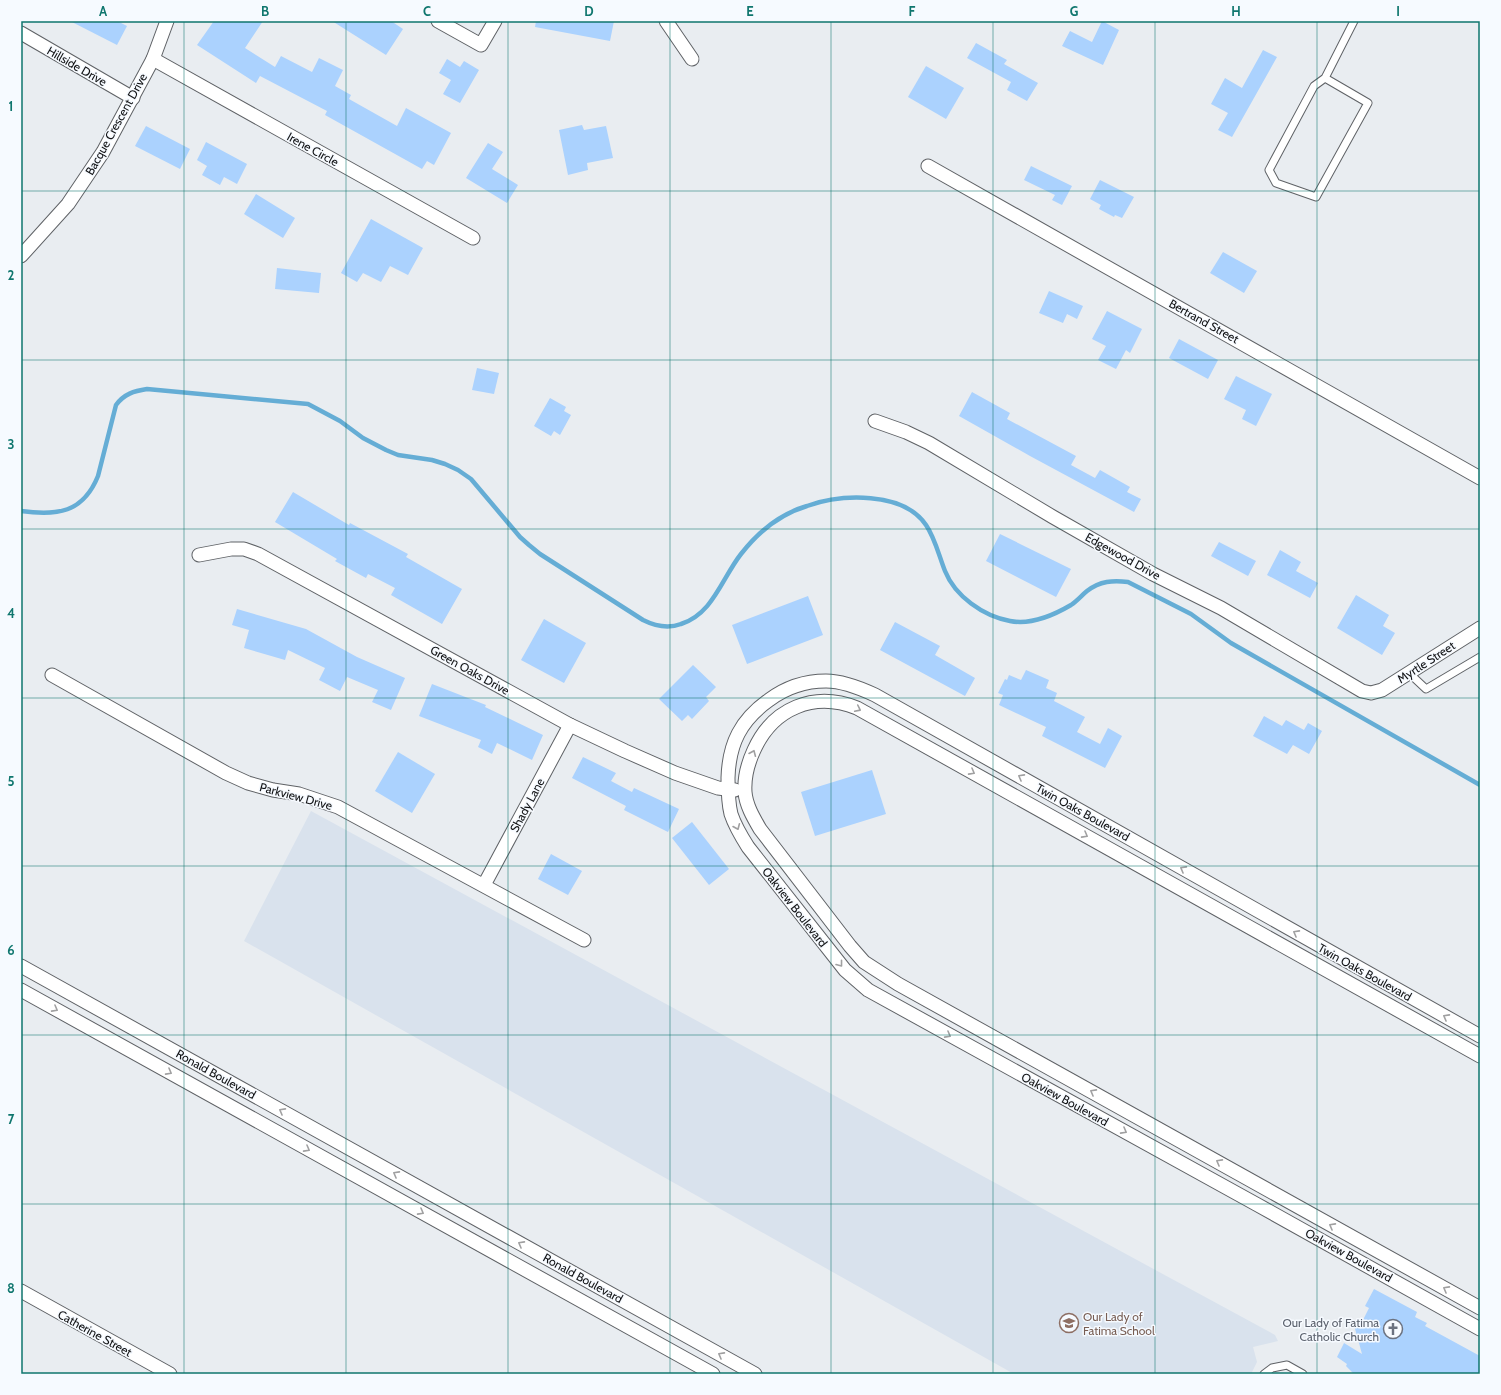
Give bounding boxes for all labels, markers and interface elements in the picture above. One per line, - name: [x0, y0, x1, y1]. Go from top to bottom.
- text: A: [99, 3, 108, 19]
- text: B: [261, 3, 269, 19]
- text: C: [423, 3, 431, 19]
- text: D: [584, 3, 594, 19]
- text: E: [746, 3, 754, 19]
- text: F: [909, 3, 916, 19]
- text: G: [1070, 3, 1079, 19]
- text: H: [1231, 3, 1241, 19]
- text: I: [1396, 3, 1400, 19]
- street label: Hillside Drive: [44, 43, 110, 89]
- street label: Bacque Crescent Drive: [82, 71, 150, 177]
- text: 1: [9, 98, 13, 114]
- street label: Irene Circle: [285, 129, 341, 169]
- text: 2: [8, 267, 15, 283]
- street label: Bertrand Street: [1166, 296, 1242, 346]
- text: 3: [7, 436, 15, 452]
- street label: Edgewood Drive: [1083, 529, 1163, 583]
- text: 4: [7, 605, 15, 621]
- street label: Myrtle Street: [1394, 638, 1458, 686]
- street label: Green Oaks Drive: [428, 642, 512, 698]
- one-way arrow: [854, 704, 862, 712]
- one-way arrow: [748, 750, 756, 757]
- one-way arrow: [968, 767, 975, 774]
- text: 5: [8, 773, 15, 789]
- street label: Shady Lane: [506, 775, 548, 835]
- one-way arrow: [1018, 775, 1025, 782]
- street label: Parkview Drive: [258, 779, 334, 813]
- street label: Twin Oaks Boulevard: [1033, 780, 1133, 844]
- one-way arrow: [732, 823, 740, 831]
- one-way arrow: [1081, 831, 1089, 838]
- street label: Oakview Boulevard: [759, 864, 831, 950]
- one-way arrow: [1180, 866, 1187, 873]
- one-way arrow: [1293, 930, 1300, 937]
- street label: Twin Oaks Boulevard: [1315, 940, 1415, 1004]
- text: 6: [7, 942, 15, 958]
- one-way arrow: [836, 960, 843, 967]
- one-way arrow: [51, 1005, 58, 1012]
- one-way arrow: [1443, 1015, 1450, 1022]
- one-way arrow: [944, 1030, 952, 1038]
- street label: Ronald Boulevard: [173, 1046, 259, 1102]
- one-way arrow: [165, 1068, 172, 1075]
- street label: Oakview Boulevard: [1019, 1069, 1111, 1129]
- one-way arrow: [1090, 1090, 1097, 1097]
- one-way arrow: [279, 1108, 286, 1116]
- text: 7: [8, 1111, 15, 1127]
- one-way arrow: [1120, 1126, 1127, 1134]
- one-way arrow: [303, 1144, 310, 1152]
- one-way arrow: [1216, 1160, 1223, 1167]
- one-way arrow: [392, 1172, 400, 1179]
- one-way arrow: [416, 1207, 424, 1215]
- one-way arrow: [1329, 1223, 1336, 1230]
- street label: Oakview Boulevard: [1303, 1225, 1395, 1285]
- one-way arrow: [518, 1242, 525, 1249]
- street label: Ronald Boulevard: [540, 1250, 626, 1306]
- text: 8: [7, 1280, 15, 1296]
- one-way arrow: [1443, 1286, 1450, 1293]
- street label: Catherine Street: [55, 1306, 135, 1360]
- place label: Our Lady of Fatima School: [1083, 1309, 1155, 1338]
- school or university icon: Our Lady of Fatima School: [1058, 1312, 1080, 1334]
- place label: Our Lady of Fatima Catholic Church: [1283, 1315, 1379, 1344]
- church icon: Our Lady of Fatima Catholic Church: [1382, 1318, 1404, 1340]
- one-way arrow: [717, 1352, 725, 1360]

